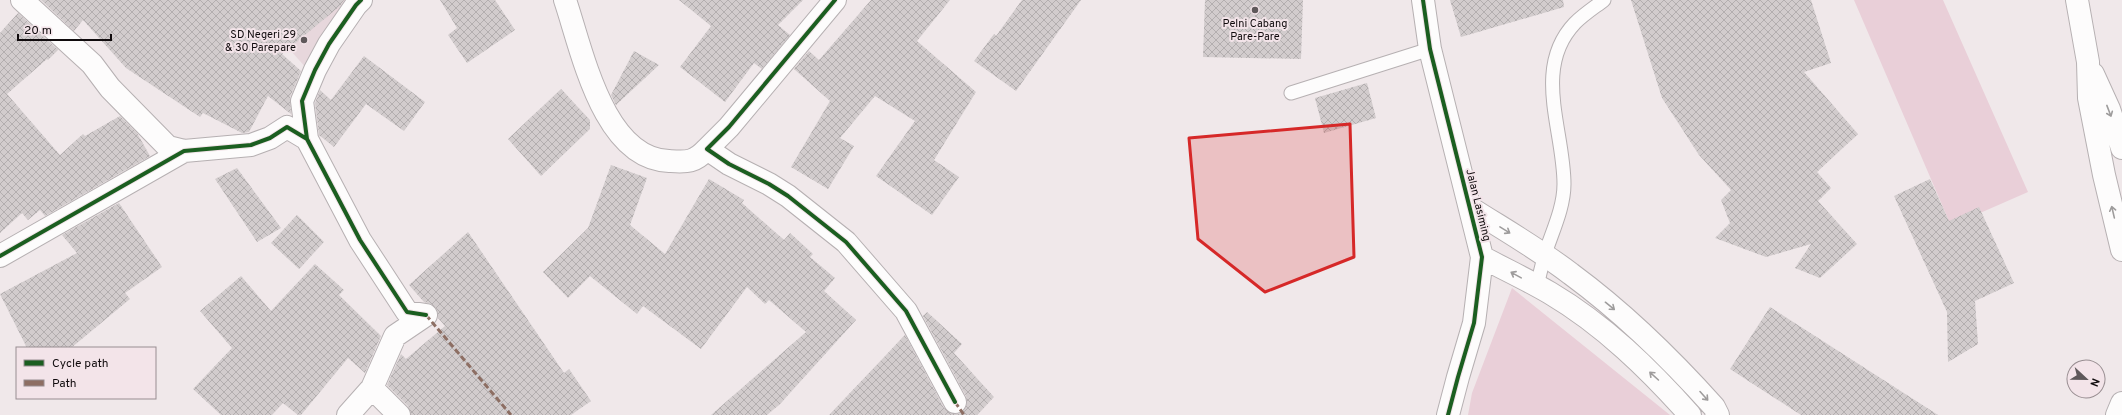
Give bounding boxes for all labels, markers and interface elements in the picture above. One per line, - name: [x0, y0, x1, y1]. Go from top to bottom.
- marker: Pelni Cabang Pare-Pare: [1250, 5, 1260, 15]
- scale bar: [18, 16, 111, 42]
- place label: Pelni Cabang Pare-Pare: [1222, 17, 1288, 44]
- text: 20 m: [24, 23, 52, 39]
- place label: SD Negeri 29 & 30 Parepare: [225, 28, 296, 55]
- marker: SD Negeri 29 & 30 Parepare: [299, 35, 309, 45]
- one-way arrow: [2106, 104, 2114, 116]
- street label: Jalan Lasiming: [1462, 168, 1494, 243]
- one-way arrow: [2109, 206, 2116, 219]
- one-way arrow: [1499, 226, 1510, 234]
- one-way arrow: [1510, 271, 1522, 279]
- one-way arrow: [1605, 301, 1616, 310]
- legend: [16, 347, 156, 399]
- text: Cycle path: [52, 356, 109, 372]
- north arrow: [2066, 359, 2106, 399]
- one-way arrow: [1650, 372, 1660, 381]
- text: Path: [52, 376, 77, 392]
- text: N: [2086, 376, 2102, 389]
- one-way arrow: [1699, 390, 1708, 401]

